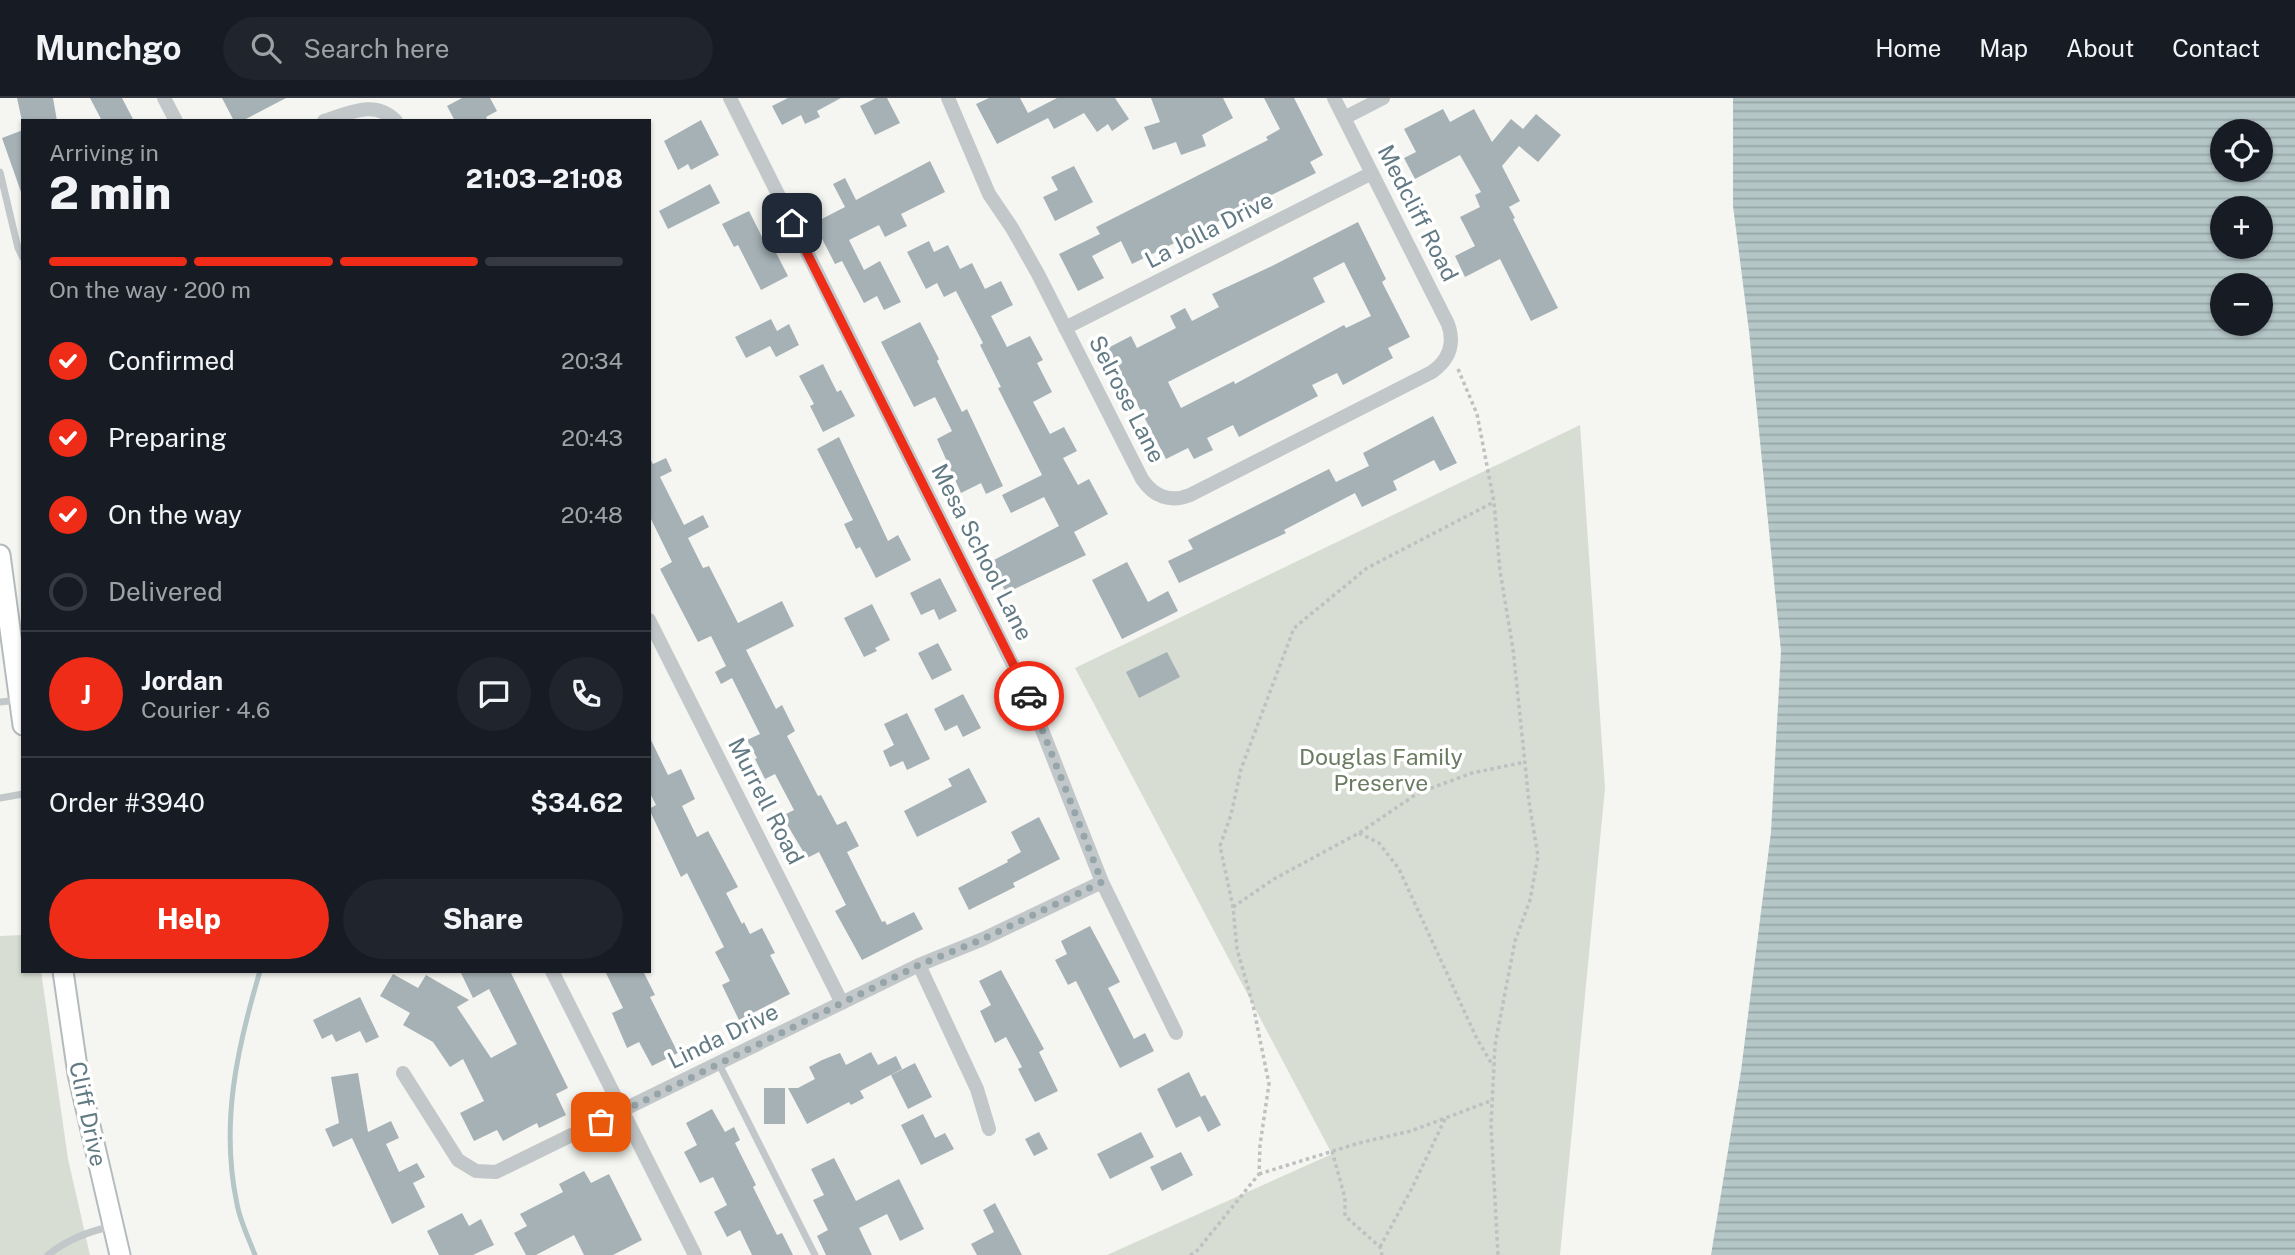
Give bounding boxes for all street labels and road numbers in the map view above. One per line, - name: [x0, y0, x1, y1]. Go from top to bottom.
- street label: Medcliff Road: [1372, 140, 1464, 286]
- street label: La Jolla Drive: [1140, 186, 1277, 273]
- street label: Selrose Lane: [1084, 331, 1171, 467]
- street label: Mesa School Lane: [926, 459, 1039, 645]
- street label: Murrell Road: [723, 733, 810, 869]
- street label: Linda Drive: [663, 997, 782, 1074]
- street label: Cliff Drive: [64, 1059, 113, 1169]

